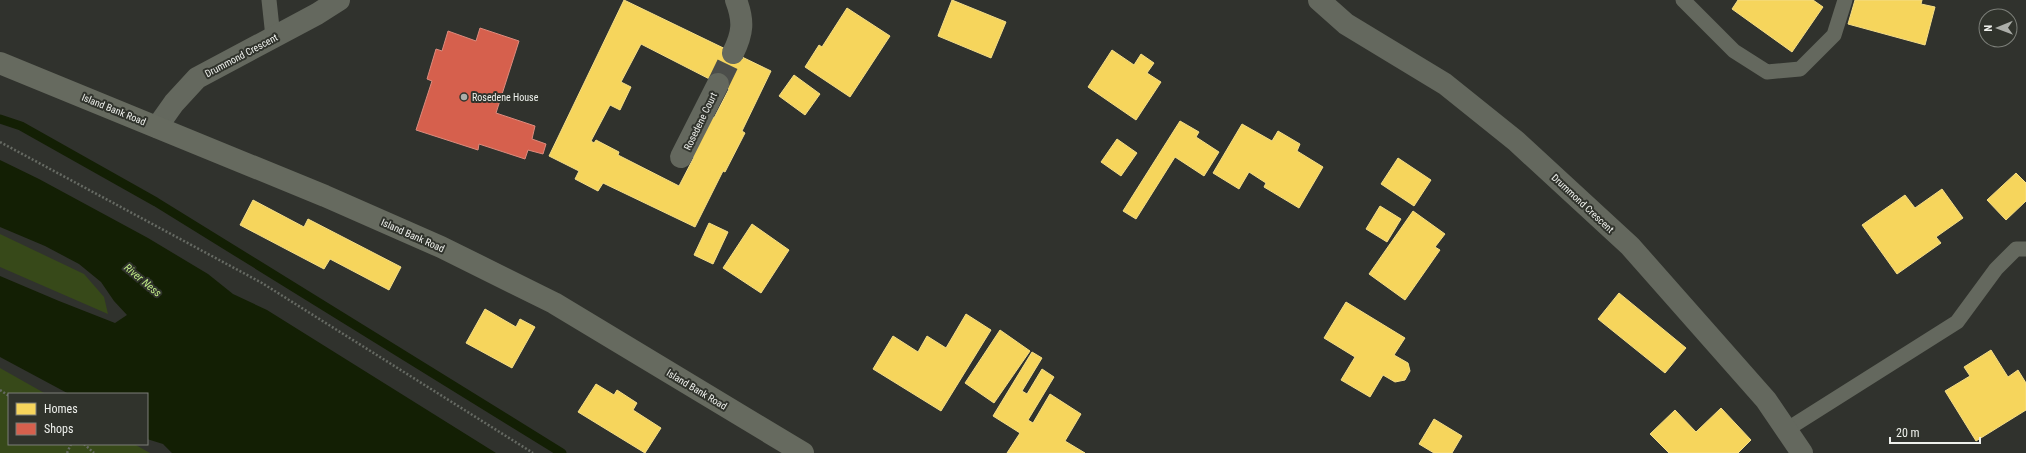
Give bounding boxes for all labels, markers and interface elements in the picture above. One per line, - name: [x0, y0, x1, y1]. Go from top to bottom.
- north arrow: [1978, 8, 2018, 48]
- text: N: [1982, 24, 1995, 32]
- street label: Drummond Crescent: [203, 32, 279, 79]
- street label: Rosedene Court: [682, 91, 719, 152]
- street label: Island Bank Road: [80, 92, 148, 127]
- marker: Rosedene House: [459, 92, 469, 102]
- place label: Rosedene House: [472, 92, 539, 103]
- street label: Drummond Crescent: [1549, 172, 1616, 235]
- street label: Island Bank Road: [379, 217, 446, 254]
- water label: River Ness: [121, 261, 164, 300]
- street label: Island Bank Road: [665, 367, 729, 412]
- legend: [8, 393, 148, 445]
- text: Homes: [44, 402, 78, 416]
- scale bar: [1890, 419, 1980, 445]
- text: Shops: [44, 422, 73, 436]
- text: 20 m: [1896, 426, 1920, 440]

